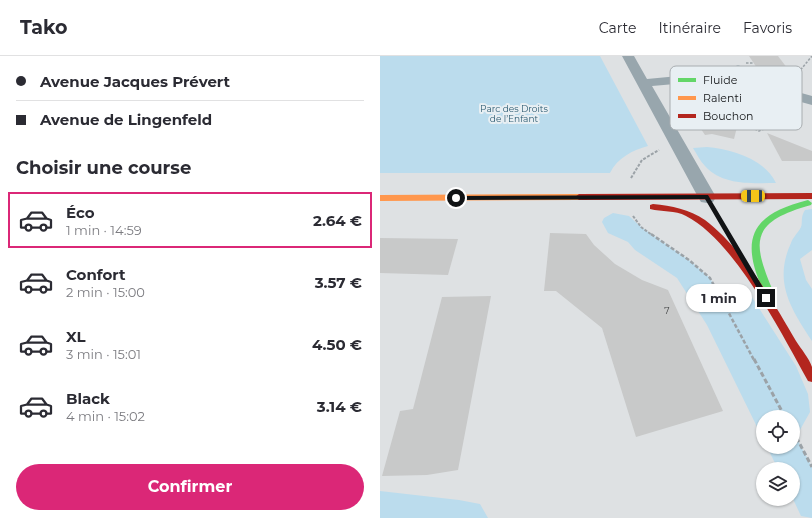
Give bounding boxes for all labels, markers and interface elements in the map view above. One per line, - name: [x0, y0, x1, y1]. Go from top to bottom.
- text: Tako: [20, 16, 67, 39]
- text: Carte: [599, 19, 636, 37]
- text: Itinéraire: [658, 19, 721, 37]
- text: Favoris: [743, 19, 792, 37]
- legend: [670, 66, 802, 130]
- text: Avenue Jacques Prévert: [40, 72, 230, 91]
- text: Fluide: [703, 73, 738, 87]
- text: Ralenti: [703, 91, 742, 105]
- park label: Parc des Droits de l’Enfant: [480, 103, 549, 124]
- text: Bouchon: [703, 109, 753, 123]
- text: Avenue de Lingenfeld: [40, 110, 212, 129]
- text: Choisir une course: [16, 157, 191, 179]
- route start: [447, 189, 465, 207]
- car: [741, 190, 765, 202]
- icon: car: [18, 202, 54, 238]
- text: Éco: [66, 203, 95, 222]
- text: 2.64 €: [313, 211, 362, 230]
- text: 1 min · 14:59: [66, 222, 142, 238]
- icon: car: [18, 264, 54, 300]
- text: Confort: [66, 265, 126, 284]
- text: 3.57 €: [315, 273, 362, 292]
- text: 2 min · 15:00: [66, 284, 145, 300]
- callout: 1 min: [686, 284, 752, 312]
- route end: [757, 289, 775, 307]
- text: 1 min: [701, 290, 737, 306]
- house number: 7: [664, 305, 670, 316]
- icon: car: [18, 326, 54, 362]
- text: XL: [66, 327, 85, 346]
- text: 4.50 €: [312, 335, 362, 354]
- text: 3 min · 15:01: [66, 346, 141, 362]
- icon: car: [18, 388, 54, 424]
- text: Black: [66, 389, 110, 408]
- text: 3.14 €: [317, 397, 362, 416]
- text: 4 min · 15:02: [66, 408, 145, 424]
- map controls: [756, 410, 800, 506]
- button: locate: [756, 410, 800, 454]
- button: layers: [756, 462, 800, 506]
- button: Confirmer: [16, 464, 364, 510]

